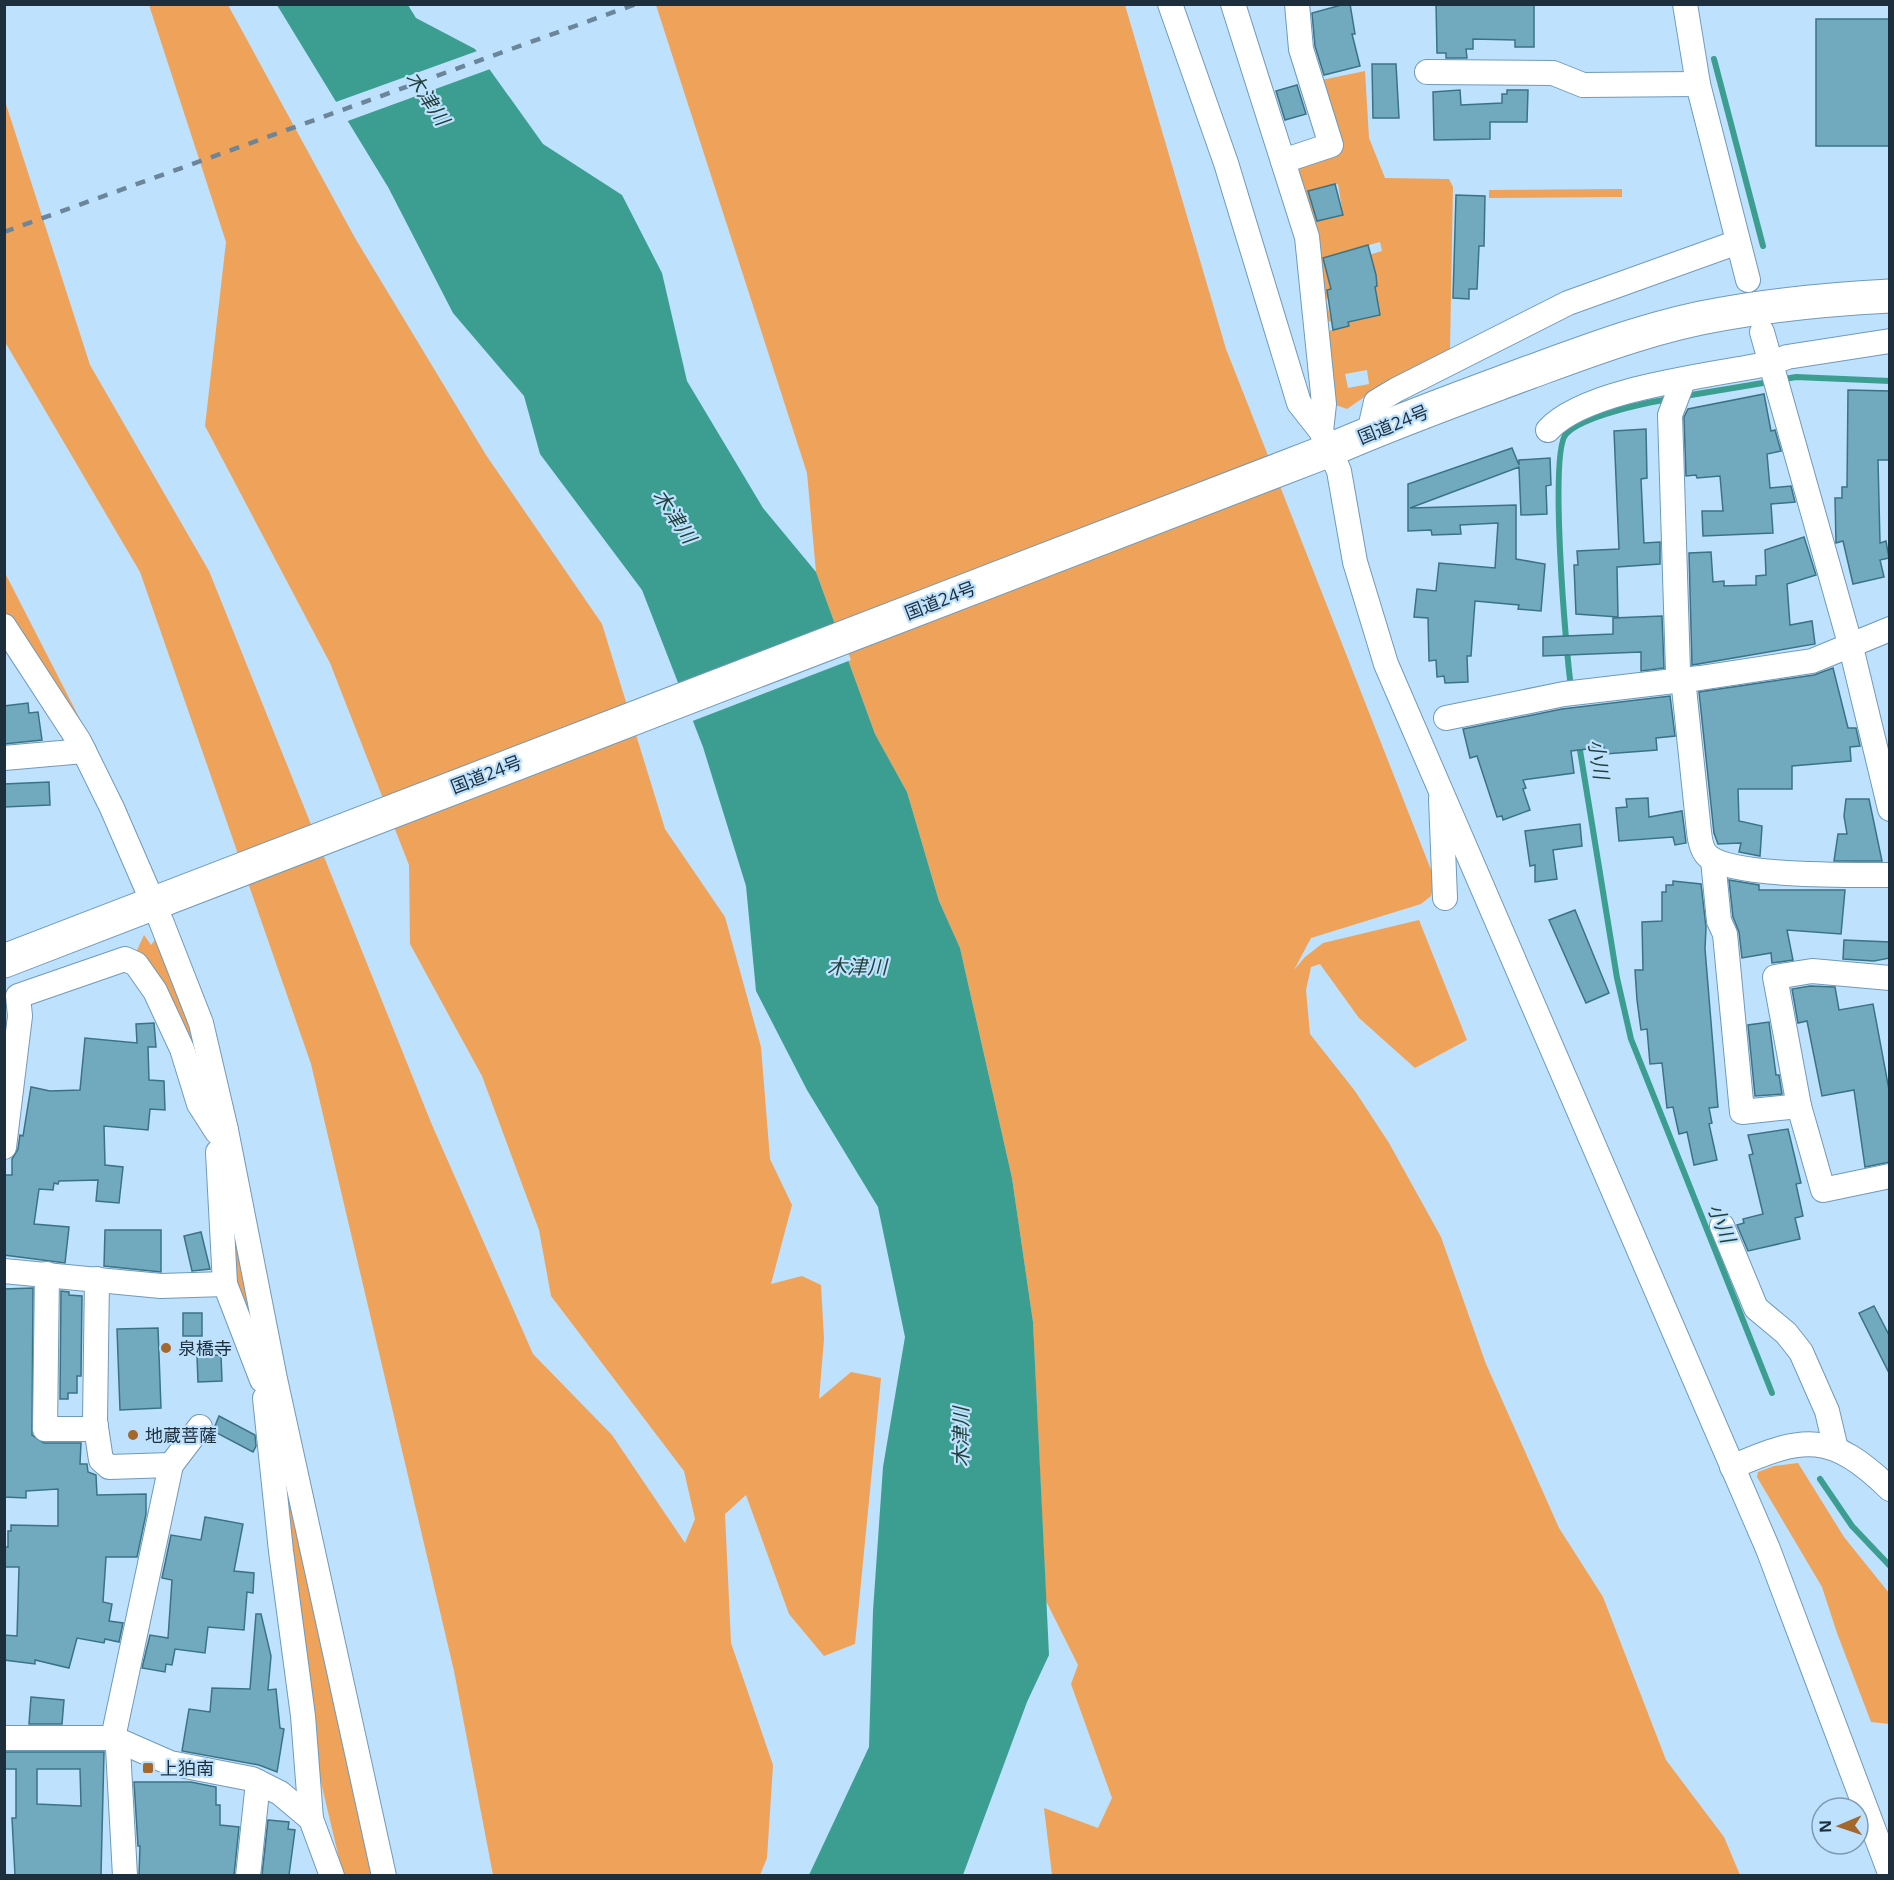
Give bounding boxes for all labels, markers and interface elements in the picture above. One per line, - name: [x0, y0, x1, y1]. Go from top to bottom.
- water label: 木津川: [400, 66, 457, 132]
- street label: 国道24号: [1354, 399, 1432, 449]
- water label: 木津川: [647, 484, 704, 550]
- street label: 国道24号: [901, 575, 979, 625]
- water label: 小川: [1583, 737, 1616, 783]
- street label: 国道24号: [447, 749, 525, 799]
- water label: 木津川: [827, 953, 889, 980]
- water label: 小川: [1702, 1199, 1743, 1248]
- place label: 泉橋寺: [178, 1336, 232, 1360]
- marker: 泉橋寺: [159, 1341, 173, 1355]
- water label: 木津川: [947, 1405, 974, 1467]
- place label: 地蔵菩薩: [145, 1423, 217, 1447]
- marker: 地蔵菩薩: [126, 1428, 140, 1442]
- place label: 上狛南: [160, 1756, 214, 1780]
- marker: 上狛南: [141, 1761, 155, 1775]
- north arrow: [1810, 1796, 1870, 1856]
- text: N: [1814, 1820, 1836, 1833]

